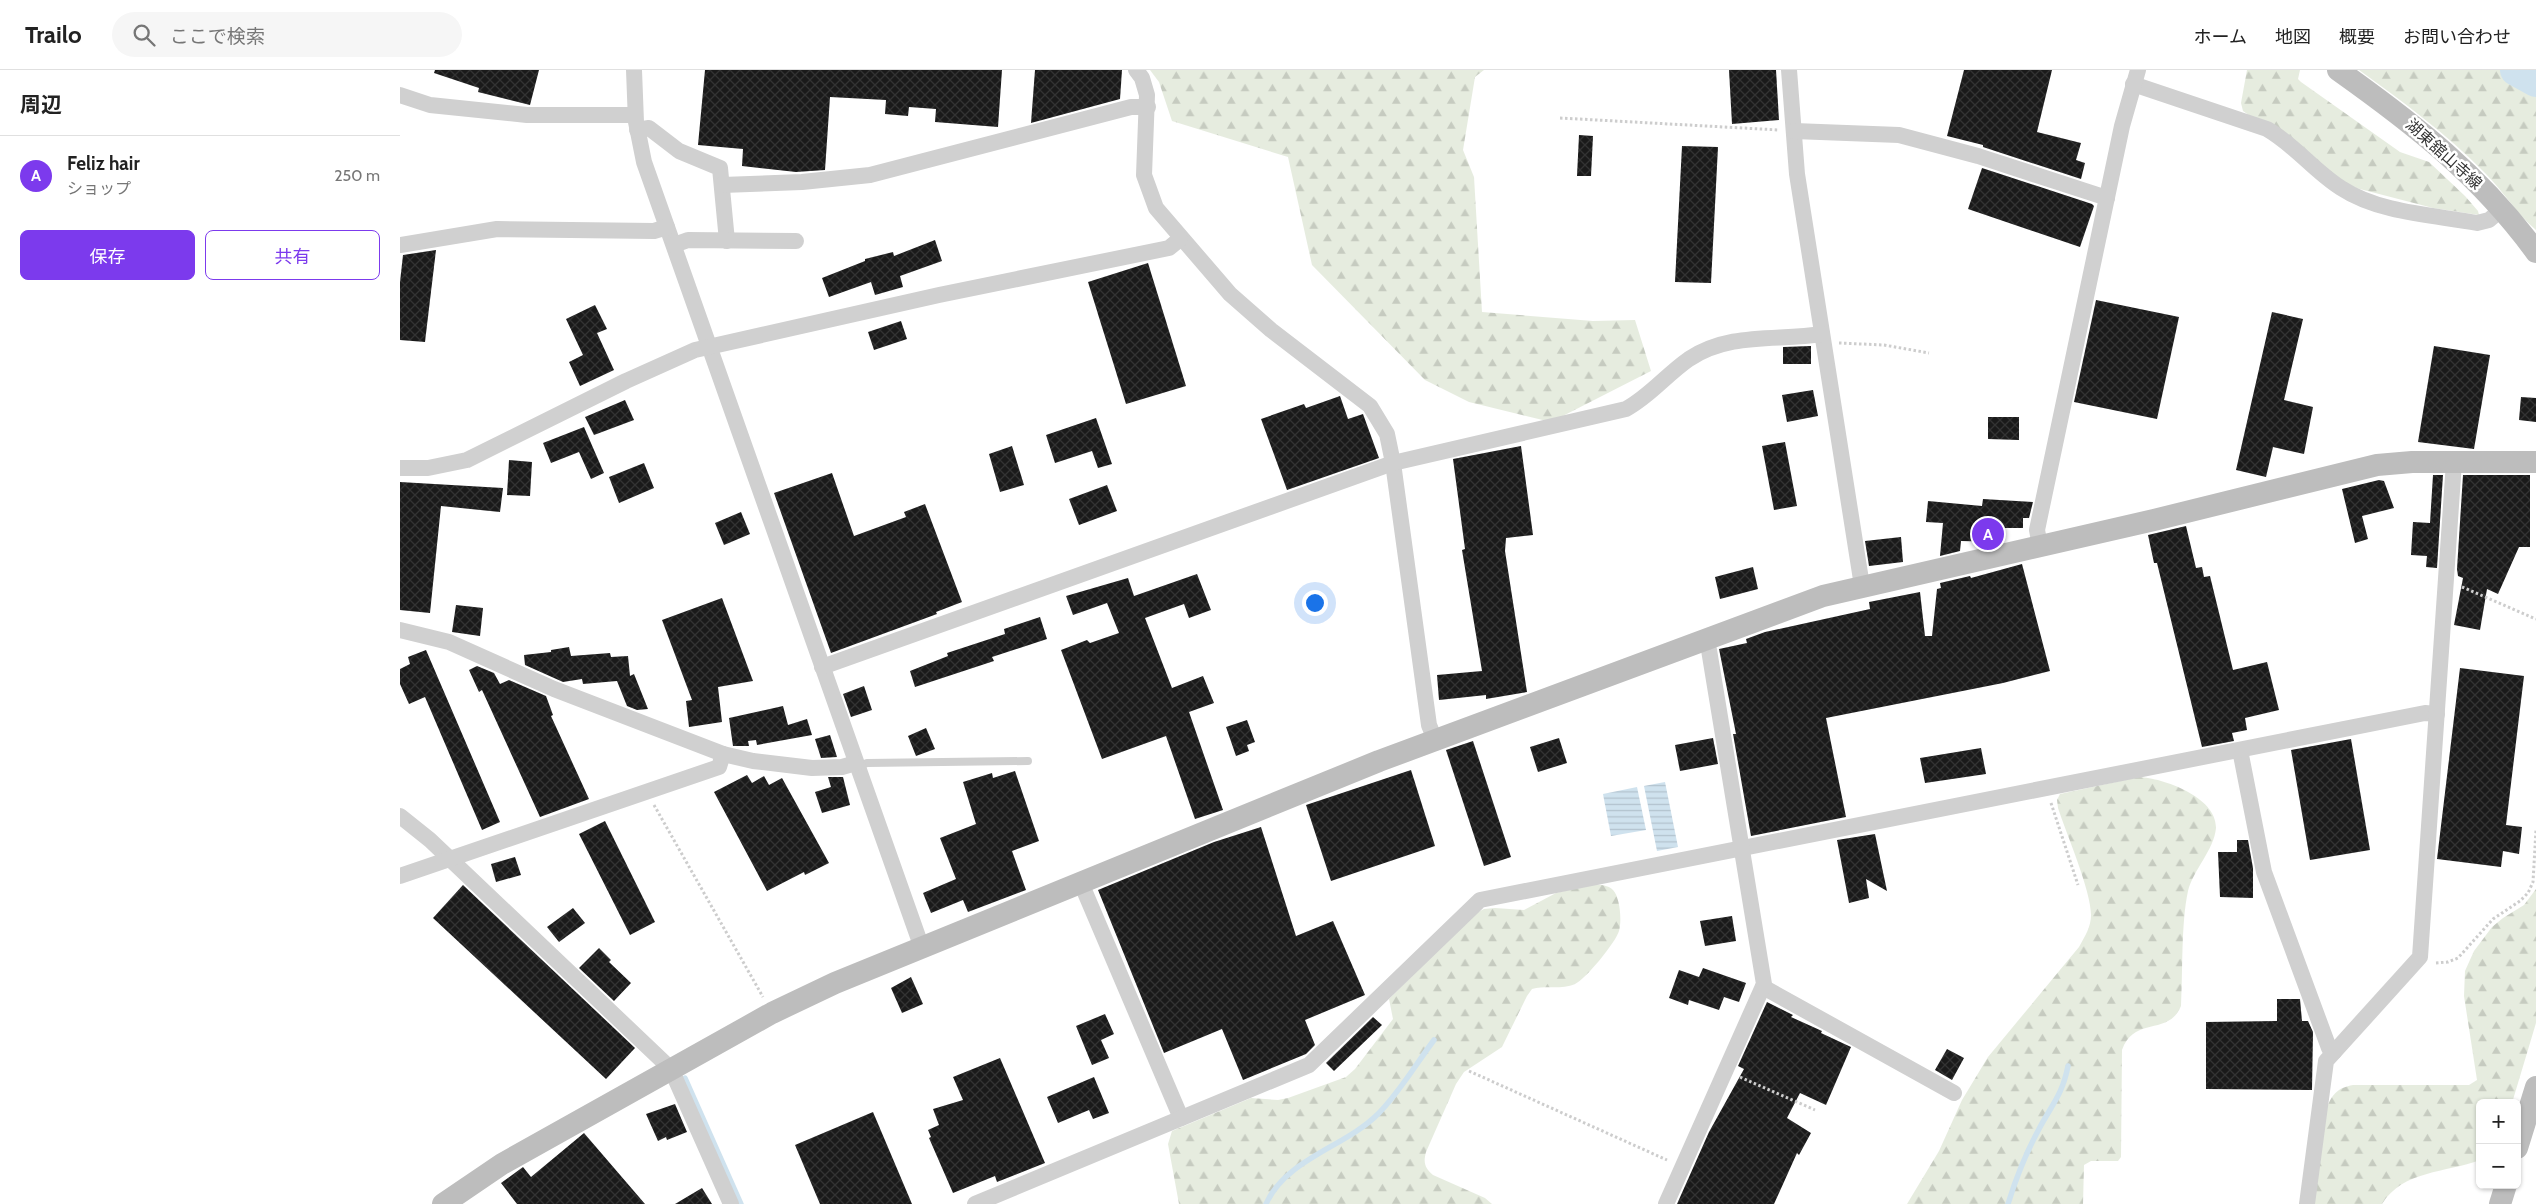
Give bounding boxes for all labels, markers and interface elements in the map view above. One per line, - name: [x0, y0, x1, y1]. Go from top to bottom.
- search box: [112, 12, 462, 57]
- text: Trailo: [25, 20, 82, 49]
- icon: search: [130, 21, 158, 49]
- text: ここで検索: [170, 25, 265, 48]
- text: ホーム: [2194, 26, 2247, 48]
- text: 地図: [2275, 26, 2311, 48]
- text: 概要: [2339, 26, 2375, 48]
- text: お問い合わせ: [2403, 26, 2511, 48]
- text: 周辺: [20, 92, 62, 117]
- street label: 湖東舘山寺線: [2402, 115, 2486, 193]
- text: Feliz hair: [67, 152, 140, 175]
- text: A: [31, 166, 41, 185]
- text: 250 m: [334, 166, 380, 185]
- text: ショップ: [67, 179, 131, 198]
- button: 保存: [20, 230, 195, 280]
- button: 共有: [205, 230, 380, 280]
- pin: A: [1972, 515, 2004, 553]
- your location: [1302, 590, 1328, 616]
- map controls: [2476, 1099, 2521, 1189]
- button: +: [2476, 1099, 2521, 1144]
- button: −: [2476, 1144, 2521, 1189]

